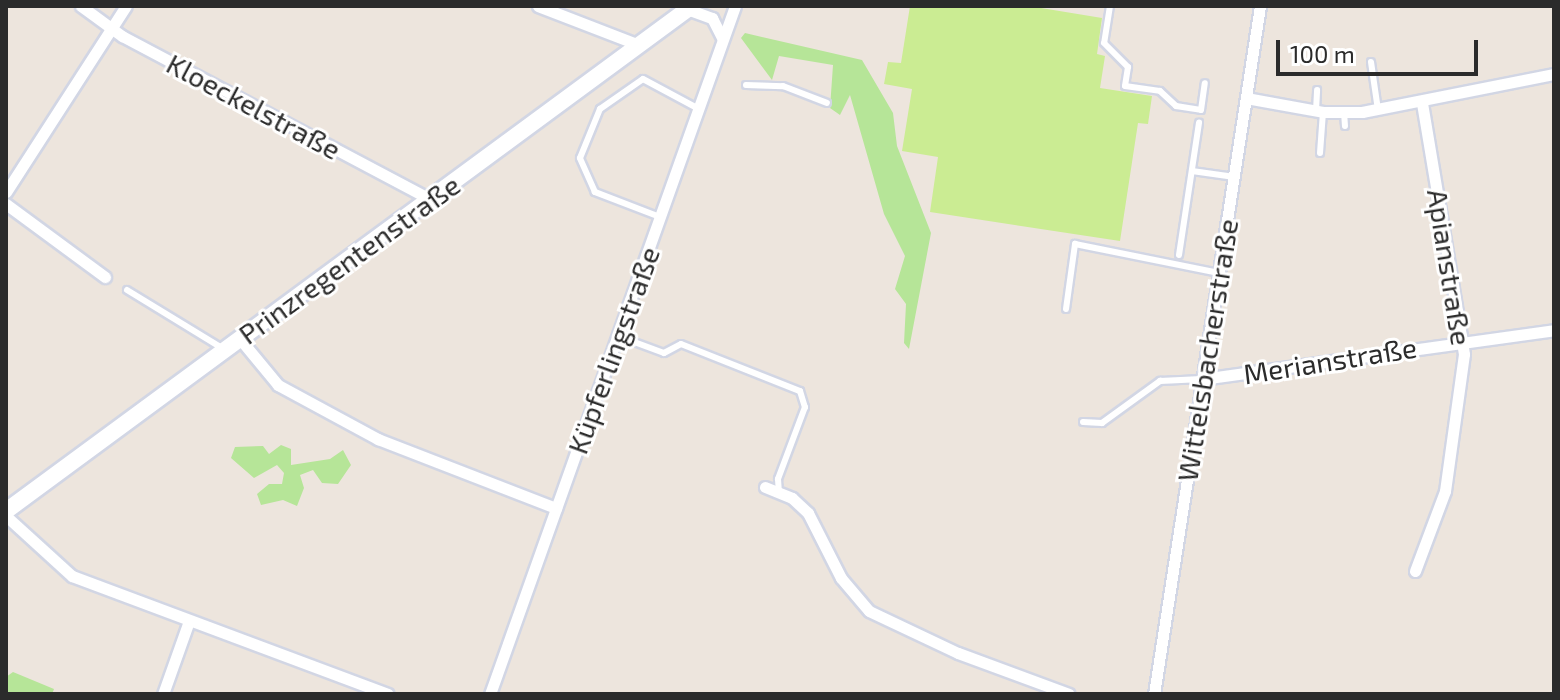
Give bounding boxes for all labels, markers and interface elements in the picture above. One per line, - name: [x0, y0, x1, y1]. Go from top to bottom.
- scale bar: [1280, 24, 1482, 74]
- text: 100 m: [1290, 39, 1355, 68]
- street label: Kloeckelstraße: [161, 46, 347, 166]
- street label: Prinzregentenstraße: [232, 167, 466, 351]
- street label: Apianstraße: [1421, 187, 1479, 347]
- street label: Wittelsbacherstraße: [1170, 216, 1244, 484]
- street label: Küpferlingstraße: [560, 242, 666, 458]
- street label: Merianstraße: [1241, 330, 1419, 390]

